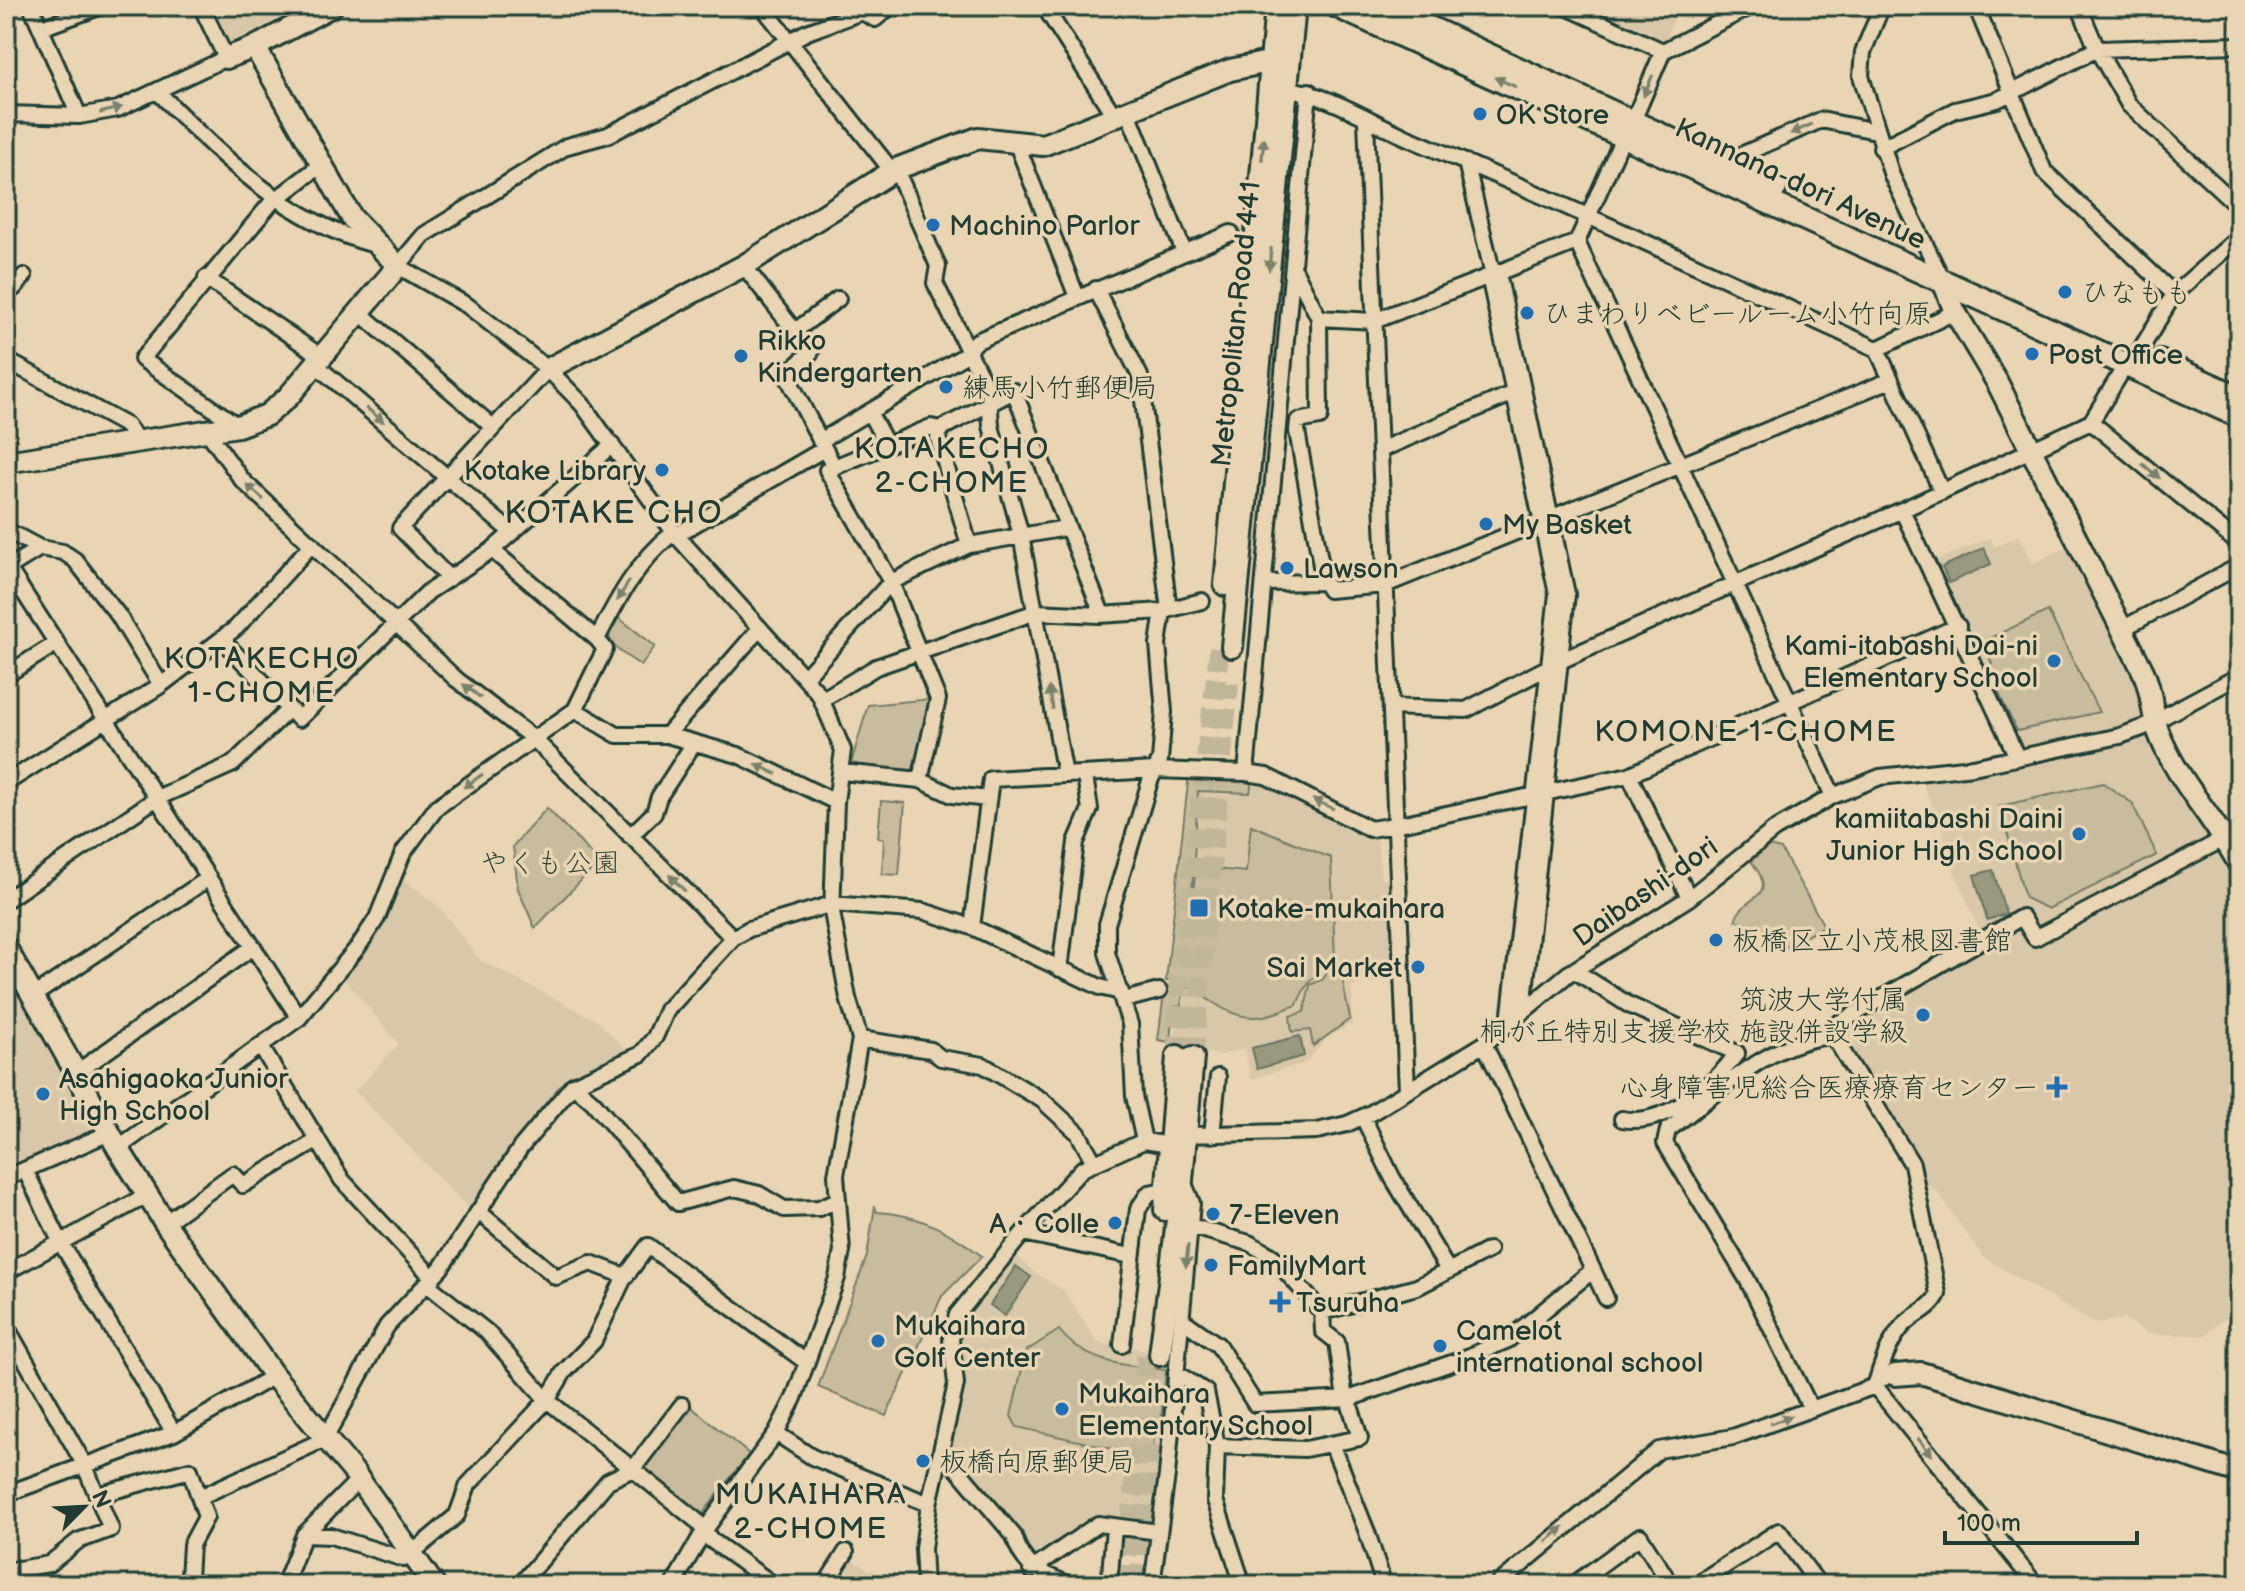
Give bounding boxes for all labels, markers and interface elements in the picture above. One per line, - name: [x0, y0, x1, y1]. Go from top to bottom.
- one-way arrow: [1641, 74, 1654, 98]
- one-way arrow: [1494, 75, 1517, 89]
- place label: OK Store: [1496, 99, 1609, 132]
- one-way arrow: [99, 104, 124, 116]
- marker: OK Store: [1471, 105, 1489, 123]
- street label: Kannana-dori Avenue: [1670, 112, 1931, 257]
- one-way arrow: [1789, 122, 1813, 135]
- one-way arrow: [1257, 136, 1270, 161]
- street label: Metropolitan Road 441: [1205, 180, 1268, 469]
- place label: Machino Parlor: [949, 210, 1141, 243]
- marker: Machino Parlor: [924, 216, 942, 234]
- one-way arrow: [1263, 247, 1276, 272]
- place label: ひなもも: [2081, 277, 2193, 310]
- marker: ひなもも: [2056, 283, 2074, 301]
- place label: ひまわりベビールーム小竹向原: [1543, 298, 1932, 331]
- marker: ひまわりベビールーム小竹向原: [1518, 304, 1536, 322]
- place label: Rikko Kindergarten: [757, 325, 922, 390]
- place label: Post Office: [2048, 339, 2183, 372]
- marker: Post Office: [2023, 345, 2041, 363]
- marker: Rikko Kindergarten: [732, 347, 750, 365]
- place label: 練馬小竹郵便局: [962, 372, 1158, 405]
- marker: 練馬小竹郵便局: [937, 378, 955, 396]
- one-way arrow: [365, 406, 385, 423]
- district label: KOTAKECHO 2-CHOME: [854, 431, 1050, 501]
- place label: Kotake Library: [464, 455, 646, 488]
- marker: Kotake Library: [653, 461, 671, 479]
- one-way arrow: [2141, 462, 2161, 479]
- one-way arrow: [245, 484, 265, 501]
- district label: KOTAKE CHO: [504, 494, 724, 533]
- place label: My Basket: [1502, 509, 1632, 542]
- marker: My Basket: [1477, 515, 1495, 533]
- place label: Lawson: [1303, 553, 1398, 586]
- marker: Lawson: [1278, 559, 1296, 577]
- one-way arrow: [616, 580, 630, 602]
- place label: Kami-itabashi Dai-ni Elementary School: [1784, 630, 2038, 695]
- district label: KOTAKECHO 1-CHOME: [164, 641, 360, 711]
- marker: Kami-itabashi Dai-ni Elementary School: [2045, 652, 2063, 670]
- one-way arrow: [461, 683, 483, 699]
- one-way arrow: [1045, 685, 1057, 710]
- district label: KOMONE 1-CHOME: [1594, 714, 1898, 750]
- one-way arrow: [754, 762, 778, 776]
- one-way arrow: [463, 773, 484, 788]
- one-way arrow: [1312, 797, 1335, 811]
- place label: kamiitabashi Daini Junior High School: [1826, 803, 2063, 868]
- marker: kamiitabashi Daini Junior High School: [2070, 825, 2088, 843]
- street label: Daibashi-dori: [1567, 830, 1724, 954]
- park label: やくも公園: [480, 847, 620, 880]
- one-way arrow: [668, 874, 687, 893]
- place label: Kotake-mukaihara: [1217, 893, 1445, 926]
- marker: Kotake-mukaihara: [1188, 897, 1210, 919]
- place label: 板橋区立小茂根図書館: [1732, 925, 2012, 958]
- marker: 板橋区立小茂根図書館: [1707, 931, 1725, 949]
- place label: Sai Market: [1267, 952, 1402, 985]
- marker: Sai Market: [1409, 958, 1427, 976]
- place label: 筑波大学付属 桐が丘特別支援学校 施設併設学級: [1479, 984, 1907, 1049]
- marker: 筑波大学付属 桐が丘特別支援学校 施設併設学級: [1914, 1006, 1932, 1024]
- place label: Asahigaoka Junior High School: [59, 1063, 289, 1128]
- place label: 心身障害児総合医療療育センター: [1620, 1072, 2039, 1105]
- marker: 心身障害児総合医療療育センター: [2046, 1076, 2068, 1098]
- marker: Asahigaoka Junior High School: [34, 1085, 52, 1103]
- place label: 7-Eleven: [1229, 1199, 1340, 1232]
- marker: 7-Eleven: [1204, 1205, 1222, 1223]
- place label: A・Colle: [989, 1208, 1099, 1241]
- marker: A・Colle: [1106, 1214, 1124, 1232]
- one-way arrow: [1180, 1244, 1193, 1269]
- place label: FamilyMart: [1227, 1250, 1367, 1283]
- marker: FamilyMart: [1202, 1256, 1220, 1274]
- place label: Tsuruha: [1296, 1287, 1399, 1320]
- marker: Tsuruha: [1271, 1293, 1289, 1311]
- place label: Mukaihara Golf Center: [894, 1310, 1041, 1375]
- place label: Camelot international school: [1456, 1315, 1703, 1380]
- marker: Mukaihara Golf Center: [869, 1332, 887, 1350]
- marker: Camelot international school: [1431, 1337, 1449, 1355]
- place label: Mukaihara Elementary School: [1078, 1378, 1313, 1443]
- marker: Mukaihara Elementary School: [1053, 1400, 1071, 1418]
- one-way arrow: [1770, 1413, 1794, 1426]
- one-way arrow: [1916, 1437, 1932, 1457]
- place label: 板橋向原郵便局: [939, 1446, 1135, 1479]
- marker: 板橋向原郵便局: [914, 1452, 932, 1470]
- north arrow: [44, 1467, 124, 1547]
- district label: MUKAIHARA 2-CHOME: [715, 1477, 907, 1547]
- text: N: [85, 1486, 117, 1513]
- scale bar: [1945, 1495, 2137, 1545]
- text: 100 m: [1957, 1509, 2021, 1538]
- one-way arrow: [1545, 1526, 1565, 1543]

